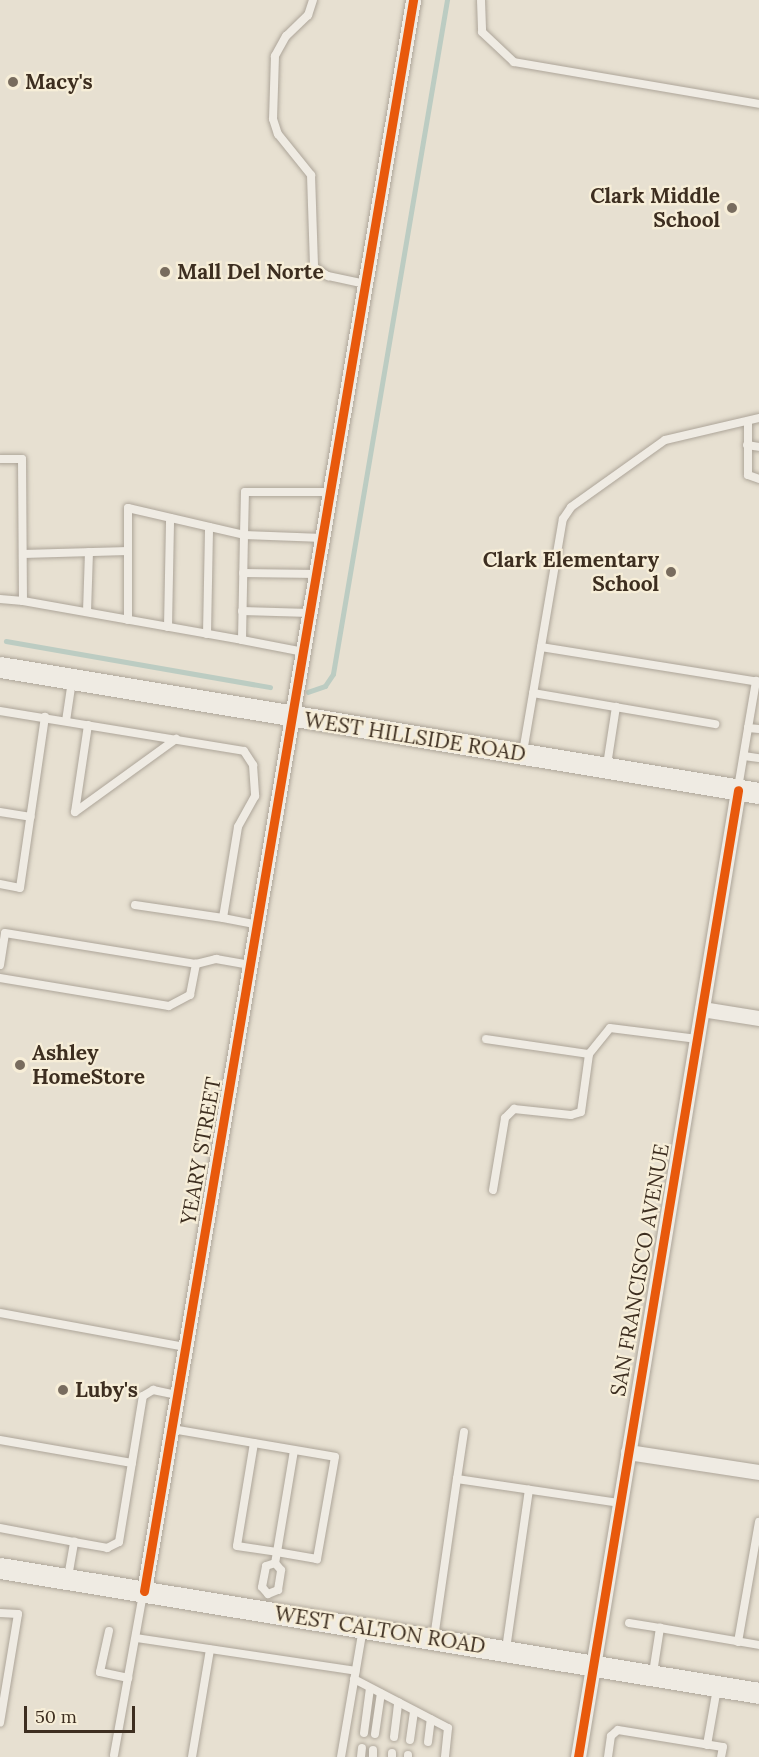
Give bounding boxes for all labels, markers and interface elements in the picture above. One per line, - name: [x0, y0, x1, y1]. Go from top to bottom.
- place label: Macy's: [25, 69, 93, 95]
- marker: Macy's: [6, 75, 20, 89]
- place label: Clark Middle School: [590, 183, 720, 233]
- marker: Clark Middle School: [725, 201, 739, 215]
- place label: Mall Del Norte: [177, 259, 324, 285]
- marker: Mall Del Norte: [158, 265, 172, 279]
- place label: Clark Elementary School: [483, 547, 659, 597]
- marker: Clark Elementary School: [664, 565, 678, 579]
- street label: WEST HILLSIDE ROAD: [302, 707, 528, 767]
- place label: Ashley HomeStore: [32, 1040, 145, 1090]
- marker: Ashley HomeStore: [13, 1058, 27, 1072]
- street label: YEARY STREET: [176, 1075, 226, 1227]
- street label: SAN FRANCISCO AVENUE: [605, 1142, 675, 1398]
- place label: Luby's: [75, 1377, 138, 1403]
- marker: Luby's: [56, 1383, 70, 1397]
- street label: WEST CALTON ROAD: [273, 1601, 487, 1659]
- scale bar: [27, 1694, 138, 1732]
- text: 50 m: [35, 1705, 77, 1728]

